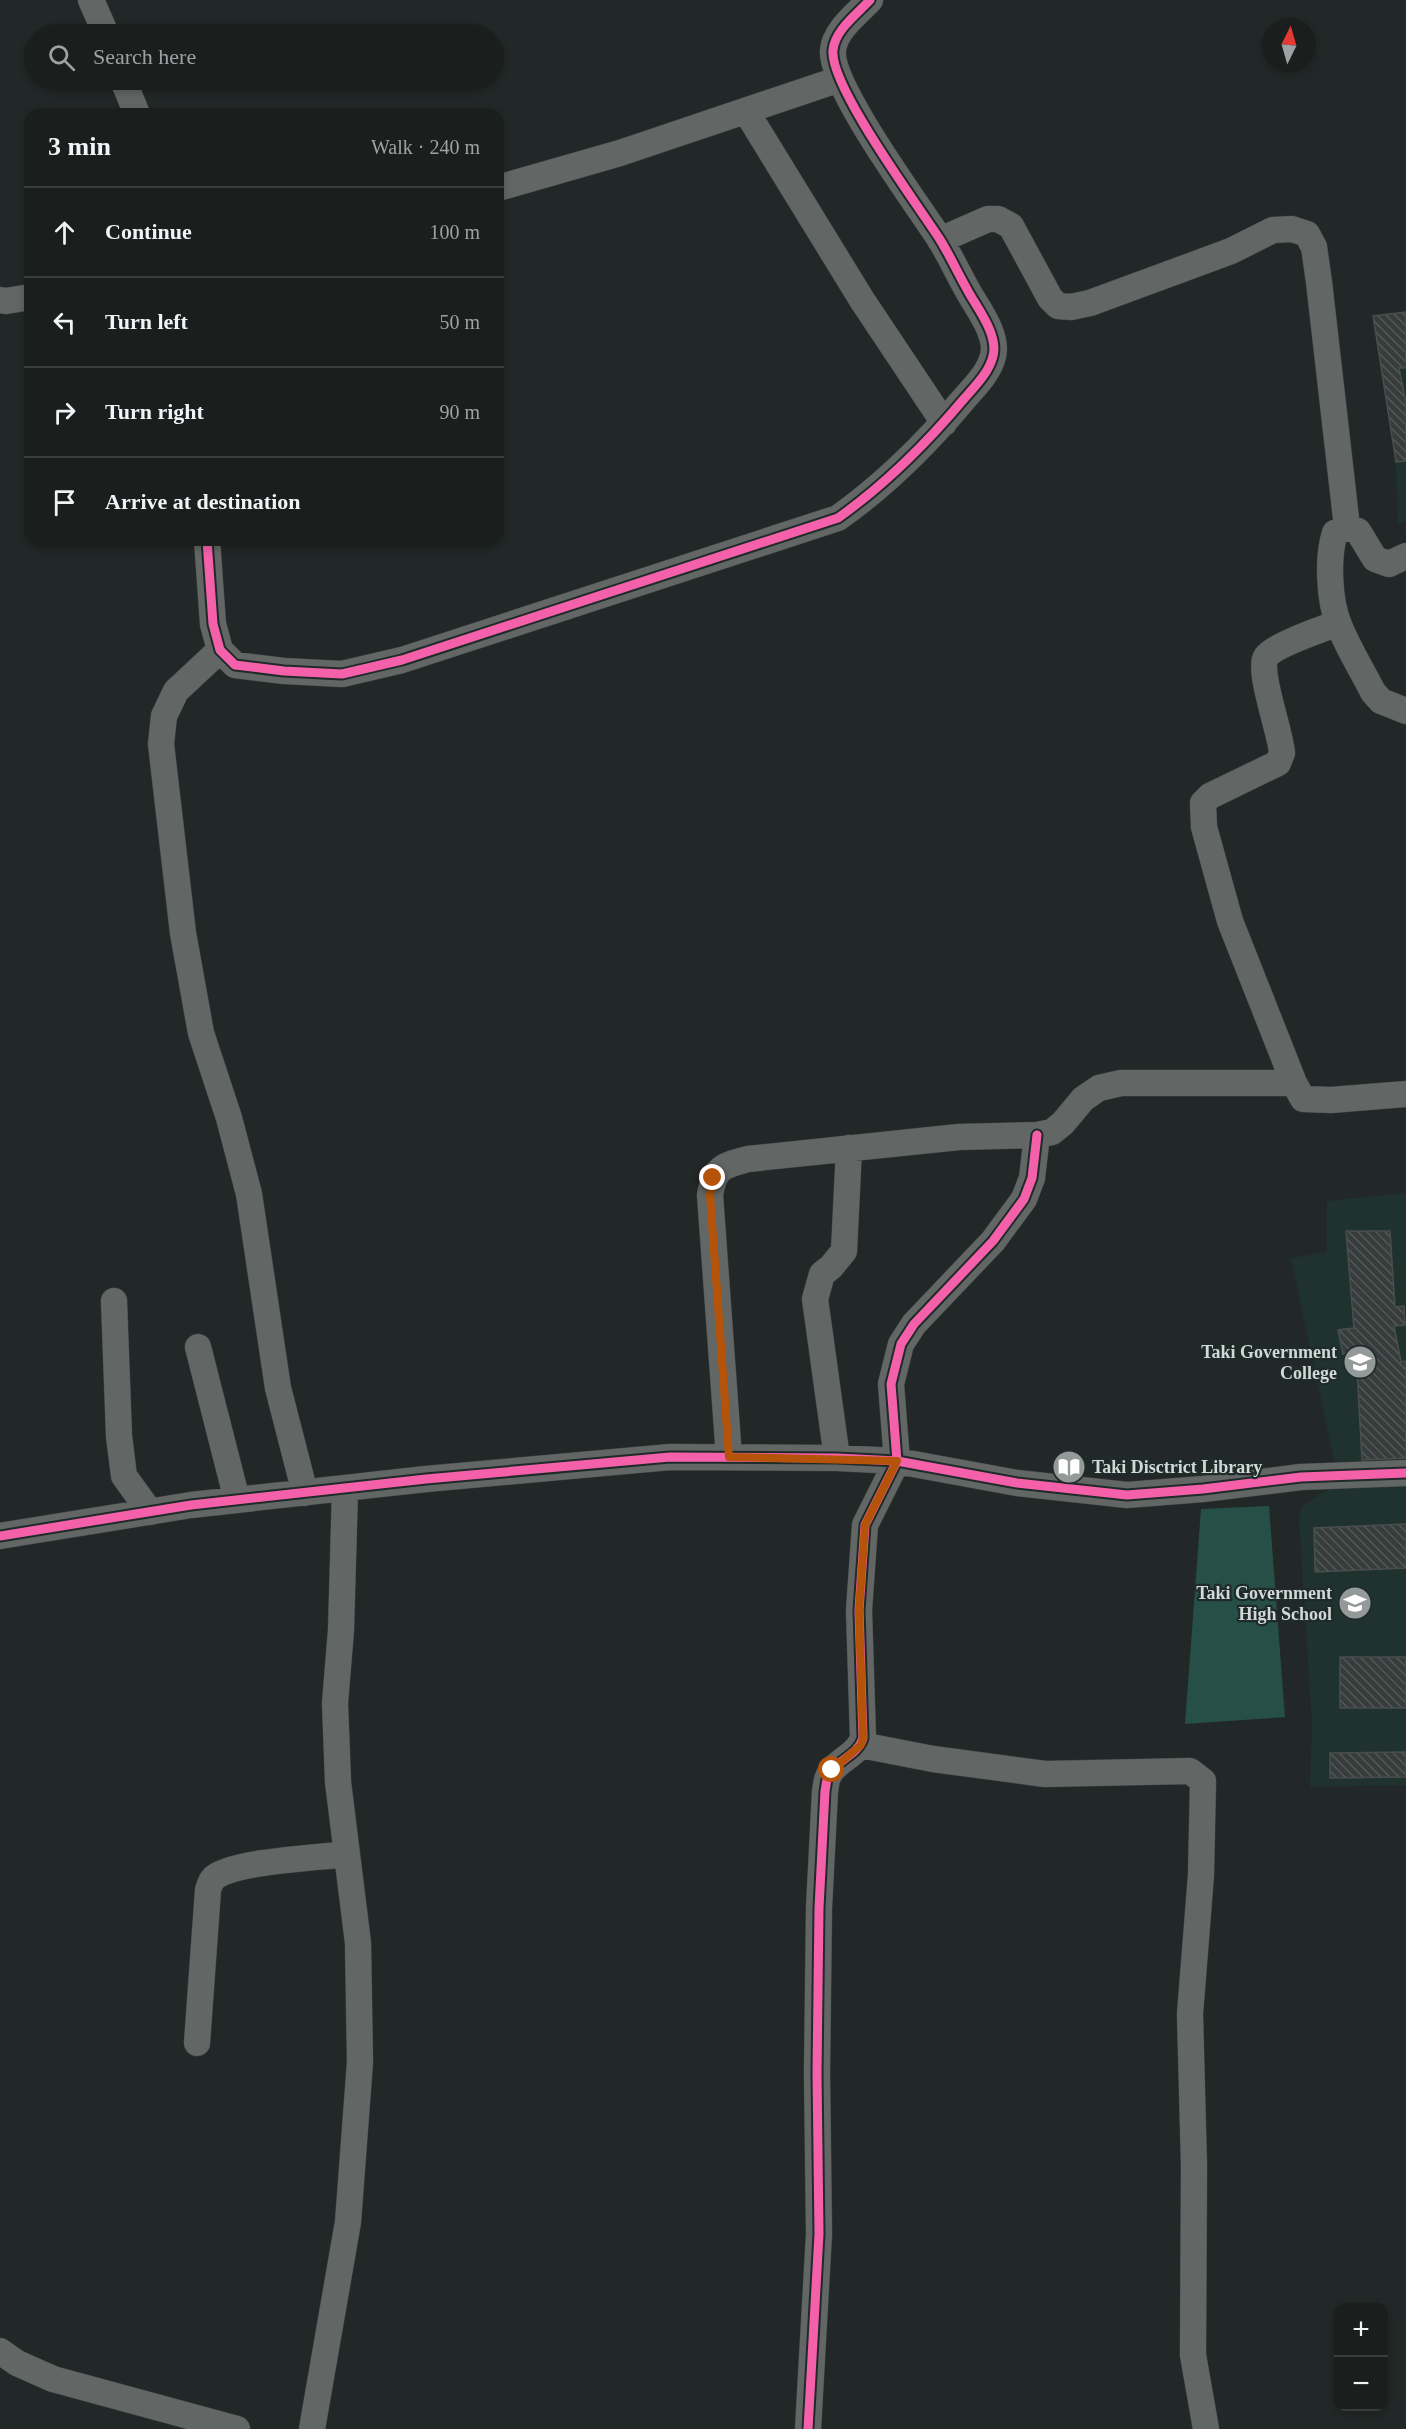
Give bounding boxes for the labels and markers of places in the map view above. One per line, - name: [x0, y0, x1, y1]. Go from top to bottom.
- place label: Taki Government College: [1201, 1342, 1337, 1383]
- school or university icon: Taki Government College: [1342, 1344, 1378, 1380]
- library icon: Taki Disctrict Library: [1051, 1449, 1087, 1485]
- place label: Taki Disctrict Library: [1092, 1457, 1262, 1477]
- place label: Taki Government High School: [1196, 1583, 1332, 1624]
- school or university icon: Taki Government High School: [1337, 1585, 1373, 1621]

